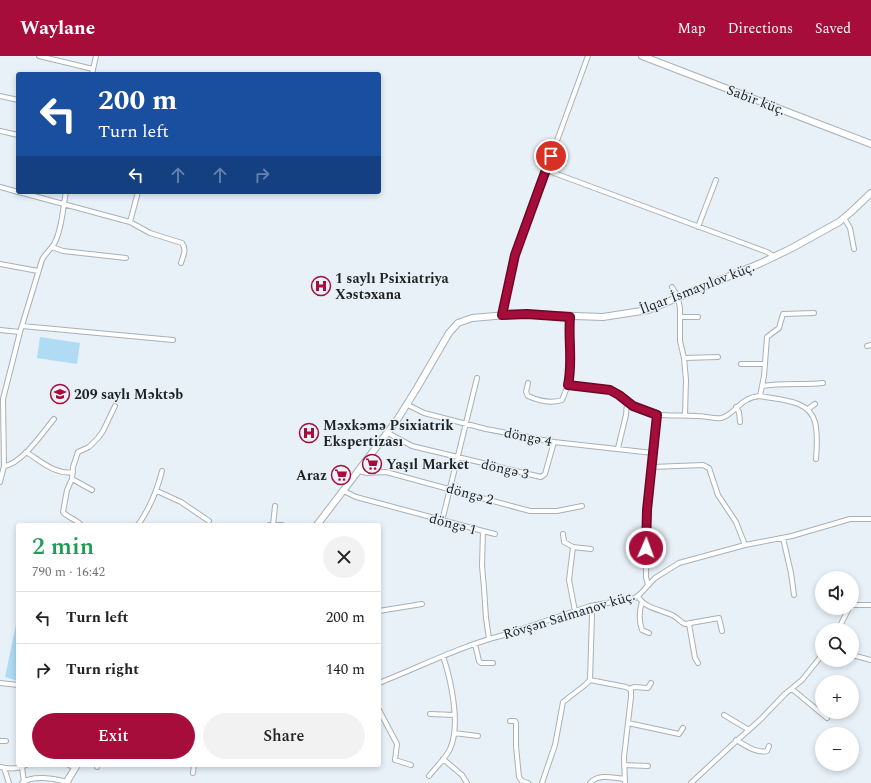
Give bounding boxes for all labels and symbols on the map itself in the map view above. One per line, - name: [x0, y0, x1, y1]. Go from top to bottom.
- street label: Sabir küç.: [724, 79, 788, 121]
- pin: [534, 139, 568, 173]
- street label: İlqar İsmayılov küç.: [636, 256, 758, 320]
- place label: 1 saylı Psixiatriya Xəstəxana: [335, 268, 449, 305]
- hospital icon: 1 saylı Psixiatriya Xəstəxana: [310, 275, 332, 297]
- school or university icon: 209 saylı Məktəb: [49, 383, 71, 405]
- place label: 209 saylı Məktəb: [74, 384, 183, 405]
- place label: Məxkəmə Psixiatrik Ekspertizası: [323, 415, 454, 452]
- hospital icon: Məxkəmə Psixiatrik Ekspertizası: [298, 422, 320, 444]
- street label: döngə 4: [502, 422, 554, 452]
- supermarket icon: Yaşıl Market: [361, 453, 383, 475]
- street label: döngə 3: [479, 453, 531, 485]
- place label: Yaşıl Market: [386, 454, 470, 475]
- supermarket icon: Araz: [330, 464, 352, 486]
- place label: Araz: [296, 465, 327, 486]
- street label: döngə 2: [444, 478, 496, 510]
- street label: döngə 1: [427, 508, 479, 540]
- position arrow: [625, 527, 667, 569]
- street label: Rövşən Salmanov küç.: [500, 585, 638, 645]

